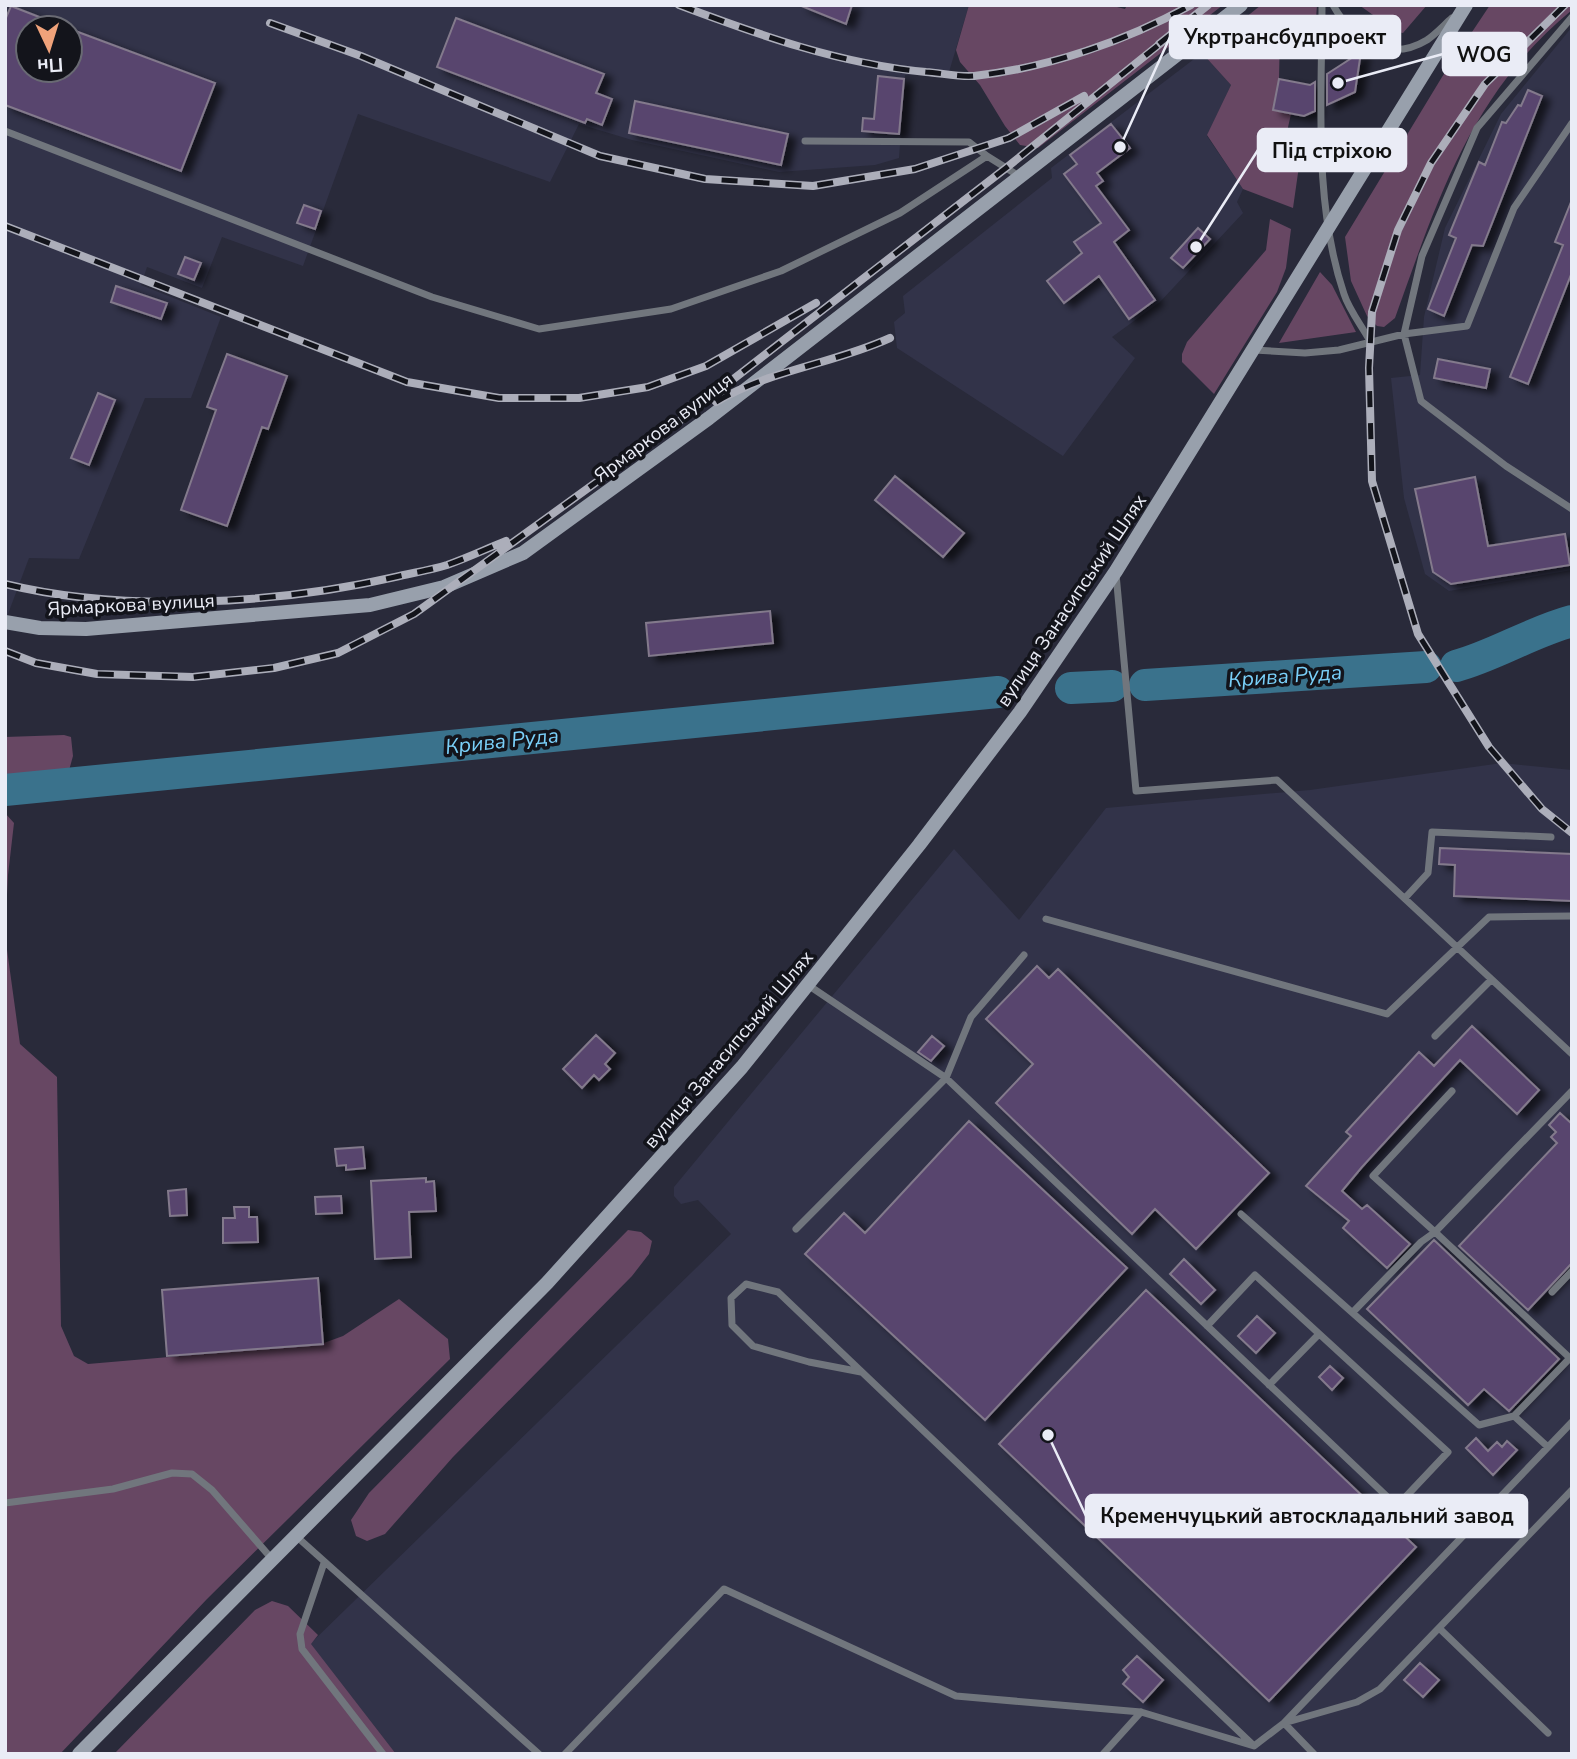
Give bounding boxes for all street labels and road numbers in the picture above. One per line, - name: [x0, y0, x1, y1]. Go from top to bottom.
- street label: Ярмаркова вулиця: [589, 367, 738, 489]
- street label: вулиця Занасипський Шлях: [991, 489, 1153, 712]
- street label: Ярмаркова вулиця: [47, 588, 215, 622]
- street label: вулиця Занасипський Шлях: [638, 945, 819, 1154]

